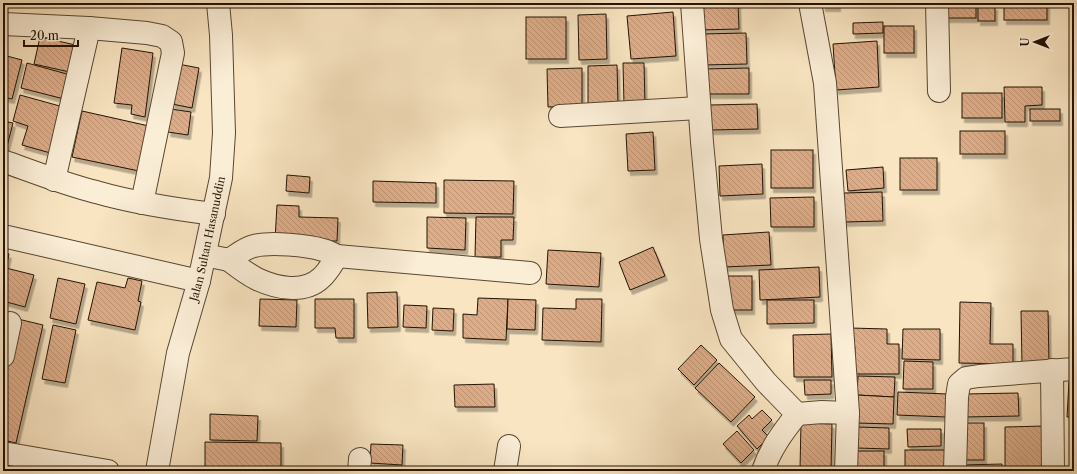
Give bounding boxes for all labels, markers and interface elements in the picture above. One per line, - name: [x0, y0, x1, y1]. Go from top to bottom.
- scale bar: [24, 22, 78, 48]
- north arrow: [1015, 22, 1055, 62]
- text: 20 m: [30, 28, 59, 43]
- text: U: [1018, 37, 1032, 46]
- street label: Jalan Sultan Hasanuddin: [186, 175, 228, 305]

